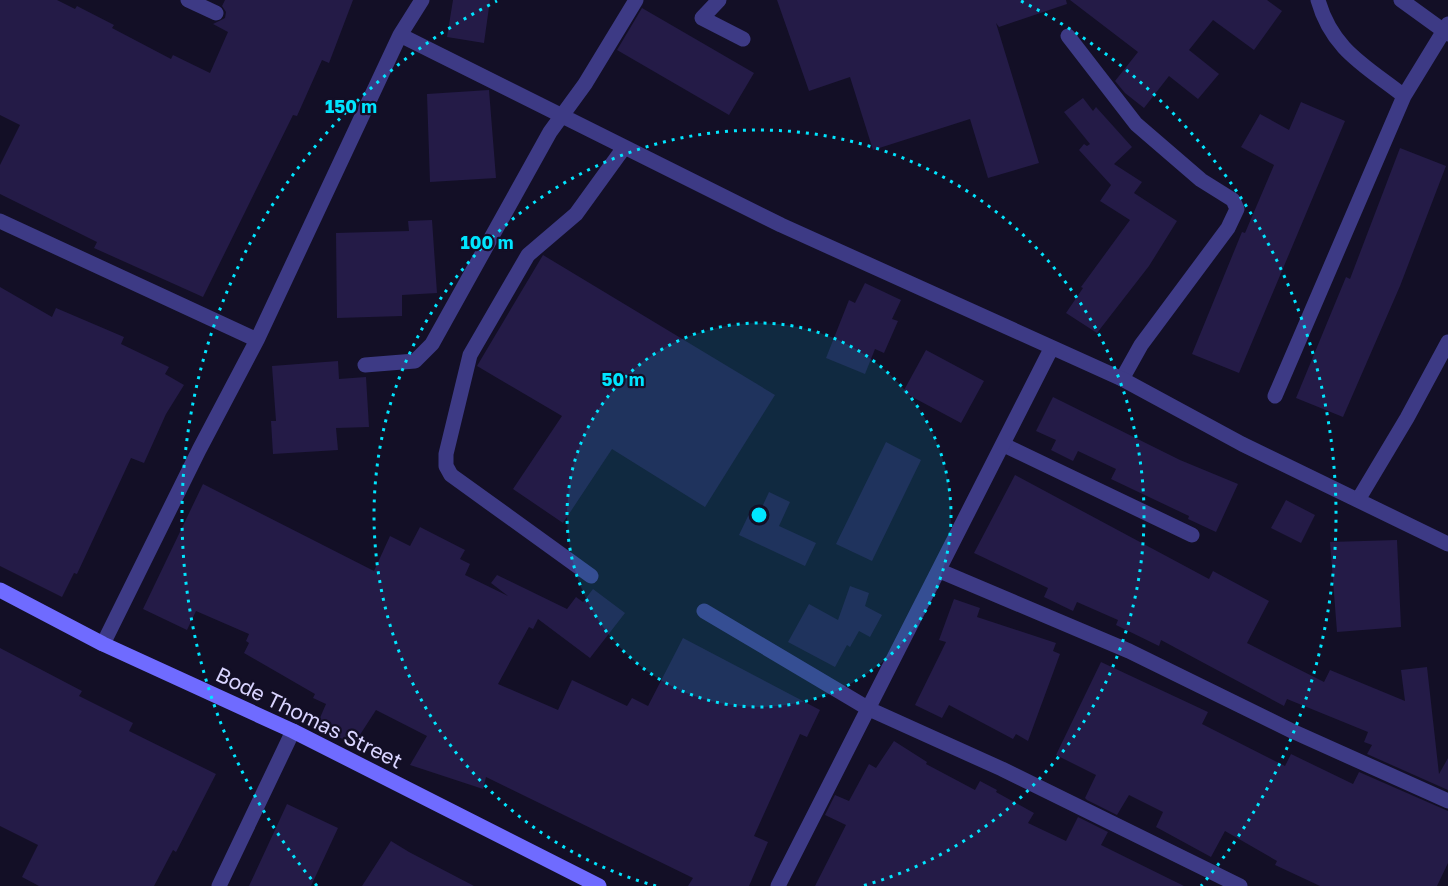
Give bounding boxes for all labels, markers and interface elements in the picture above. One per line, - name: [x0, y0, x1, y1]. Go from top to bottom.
- text: 150 m: [325, 95, 377, 117]
- text: 100 m: [461, 231, 513, 253]
- text: 50 m: [602, 368, 644, 390]
- centre of rings: [749, 505, 769, 525]
- street label: Bode Thomas Street: [212, 661, 407, 774]

